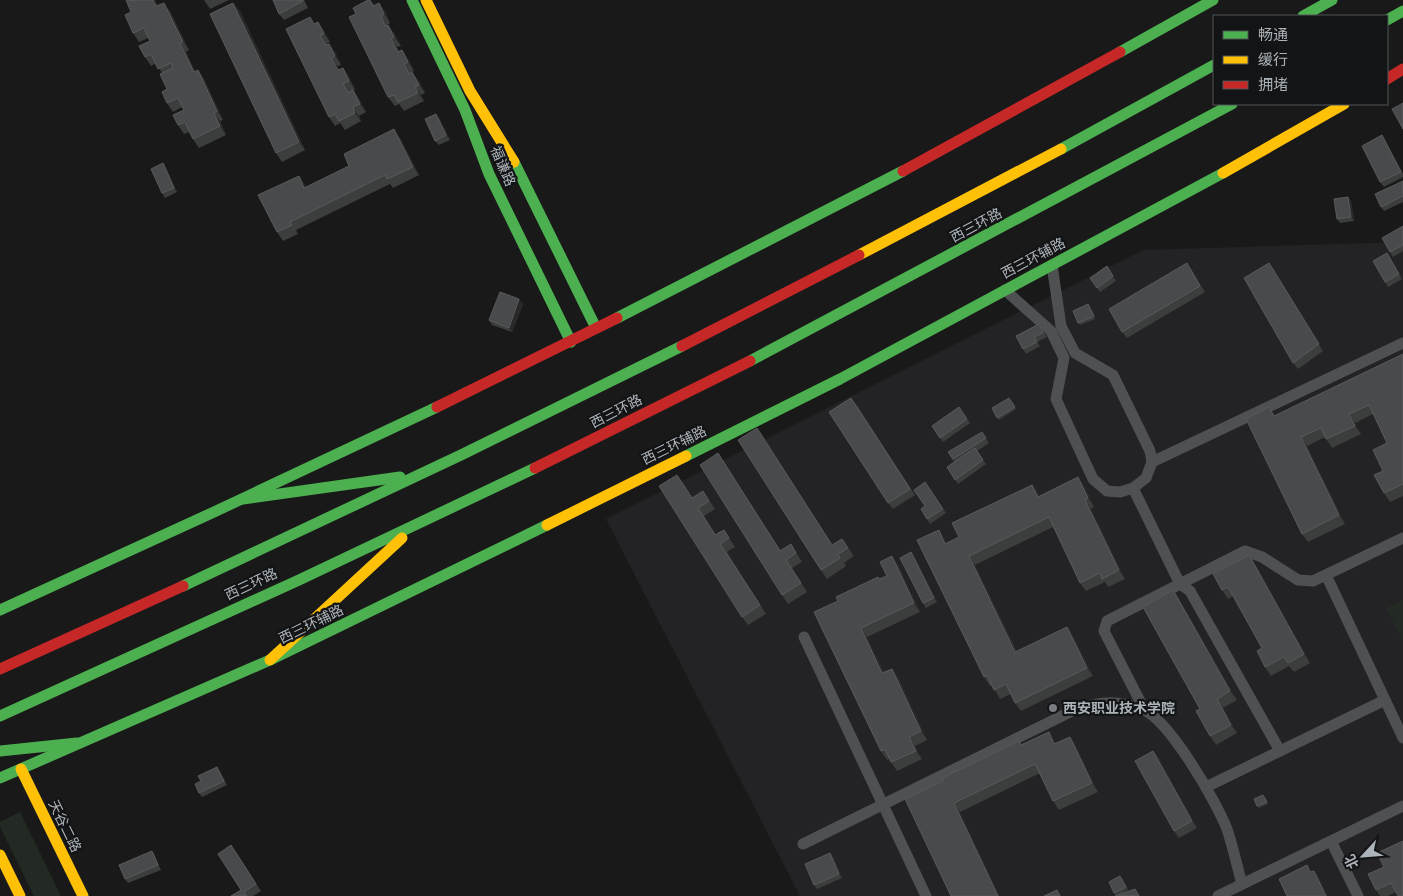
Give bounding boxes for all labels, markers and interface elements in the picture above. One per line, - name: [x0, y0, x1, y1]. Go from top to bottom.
- legend: [1213, 15, 1388, 105]
- text: 畅通: [1258, 26, 1288, 44]
- text: 缓行: [1258, 51, 1288, 69]
- text: 拥堵: [1258, 76, 1288, 94]
- street label: 福谦路: [487, 144, 519, 189]
- street label: 西三环路: [948, 205, 1005, 246]
- street label: 西三环辅路: [998, 235, 1068, 282]
- street label: 西三环路: [587, 391, 645, 432]
- street label: 西三环辅路: [639, 422, 709, 468]
- street label: 西三环路: [222, 565, 280, 604]
- street label: 西三环辅路: [276, 601, 346, 647]
- place label: 西安职业技术学院: [1063, 700, 1175, 717]
- marker: 西安职业技术学院: [1047, 702, 1059, 714]
- street label: 天谷二路: [45, 797, 84, 855]
- north arrow: [1338, 831, 1388, 881]
- text: 北: [1341, 851, 1362, 871]

